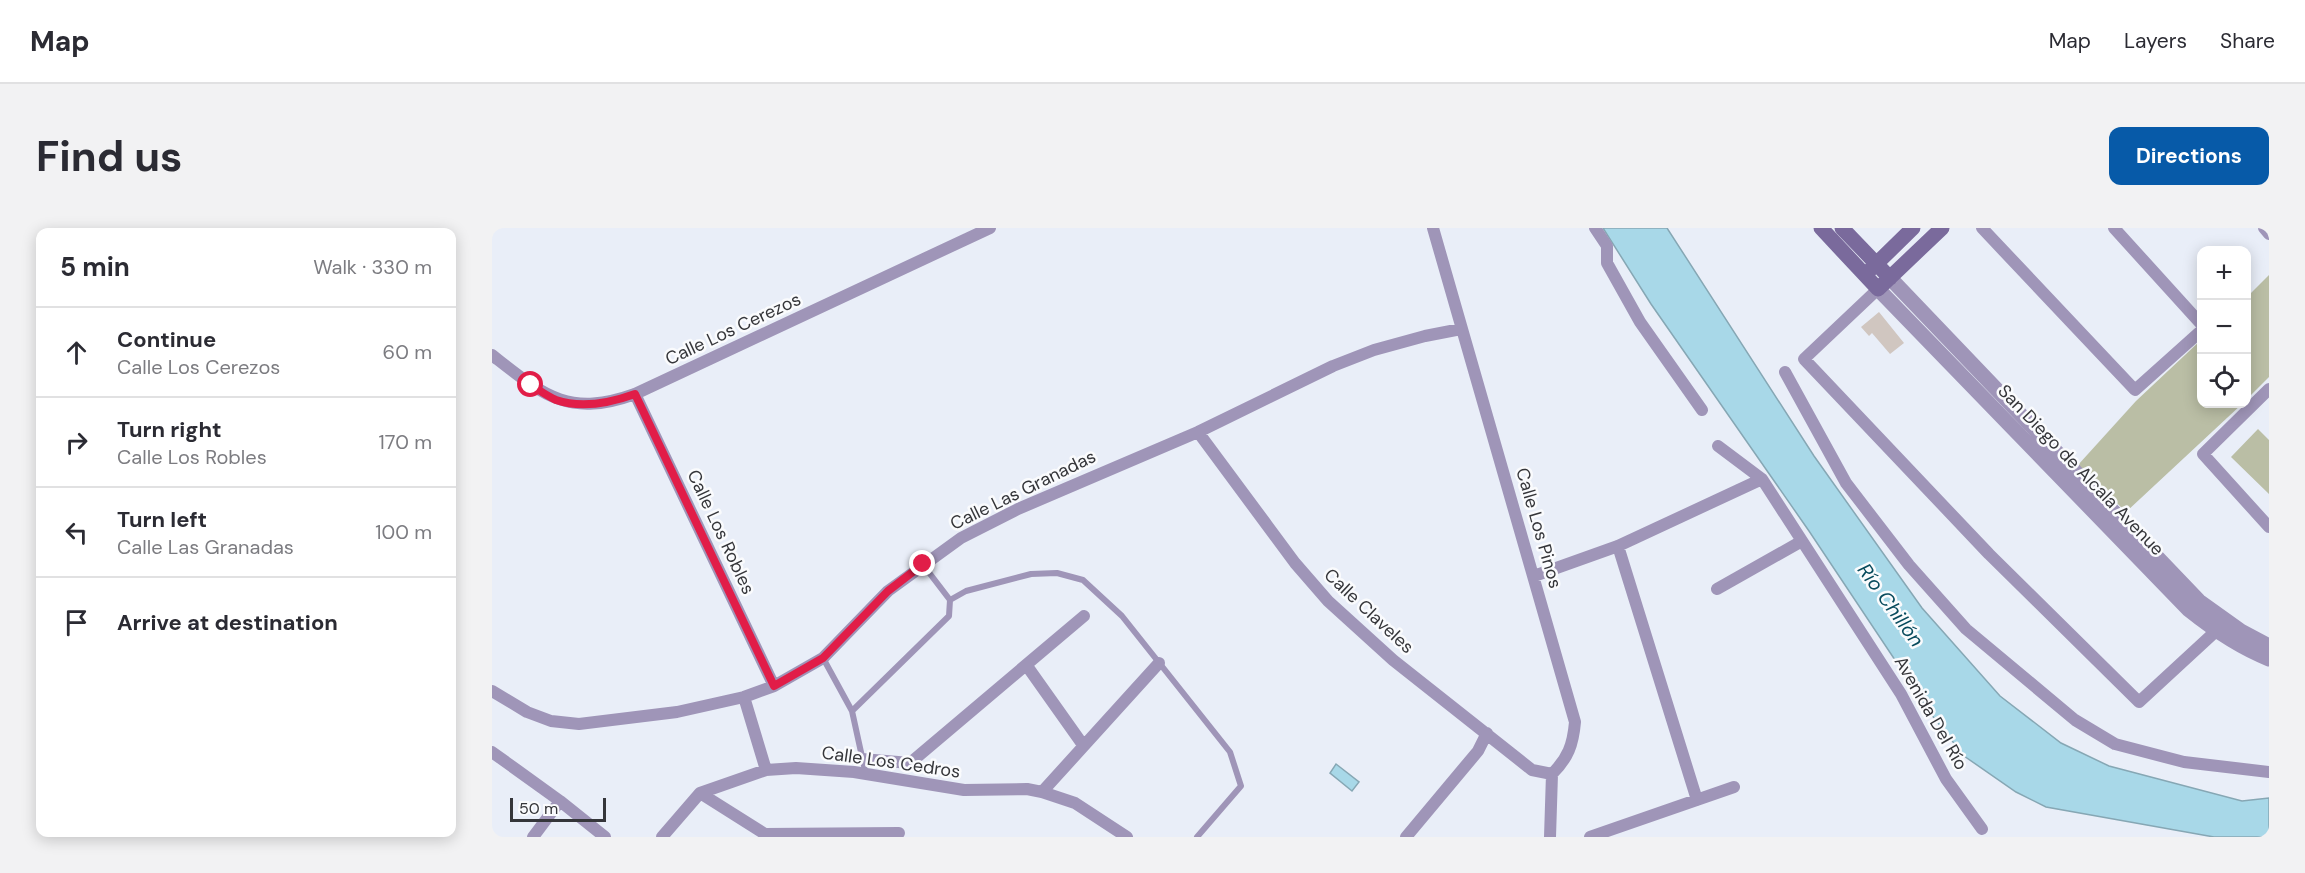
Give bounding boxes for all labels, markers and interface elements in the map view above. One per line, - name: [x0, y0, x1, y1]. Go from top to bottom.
- text: Map: [30, 23, 90, 60]
- text: Map: [2049, 27, 2091, 55]
- text: Layers: [2124, 27, 2187, 55]
- text: Share: [2220, 27, 2275, 55]
- button: Directions: [2109, 127, 2269, 185]
- text: Find us: [36, 129, 182, 184]
- map controls: [2197, 246, 2251, 408]
- button: +: [2197, 246, 2251, 300]
- text: 5 min: [60, 250, 130, 284]
- text: Walk · 330 m: [313, 254, 432, 280]
- street label: Calle Los Cerezos: [661, 287, 805, 371]
- button: −: [2197, 300, 2251, 354]
- text: Continue: [117, 325, 216, 354]
- icon: ahead: [60, 336, 93, 369]
- text: 60 m: [383, 339, 432, 365]
- text: Calle Los Cerezos: [117, 354, 280, 380]
- button: locate: [2197, 354, 2251, 408]
- route start: [517, 371, 543, 397]
- street label: San Diego de Alcala Avenue: [1993, 379, 2169, 561]
- text: Turn right: [117, 415, 222, 444]
- icon: right: [60, 426, 93, 459]
- text: 170 m: [379, 429, 432, 455]
- text: Calle Los Robles: [117, 444, 267, 470]
- street label: Calle Las Granadas: [946, 444, 1100, 536]
- street label: Calle Los Pinos: [1510, 465, 1568, 591]
- street label: Calle Los Robles: [682, 466, 760, 598]
- text: Turn left: [117, 505, 207, 534]
- icon: left: [60, 516, 93, 549]
- text: 100 m: [375, 519, 432, 545]
- text: Calle Las Granadas: [117, 534, 294, 560]
- route end: [909, 550, 935, 576]
- water label: Río Chillón: [1852, 558, 1930, 652]
- street label: Calle Claveles: [1319, 563, 1419, 659]
- icon: arrive: [60, 606, 93, 639]
- text: Arrive at destination: [117, 608, 338, 637]
- street label: Avenida Del Río: [1889, 652, 1973, 774]
- street label: Calle Los Cedros: [820, 740, 962, 784]
- scale bar: [510, 795, 606, 822]
- text: 50 m: [519, 798, 558, 819]

